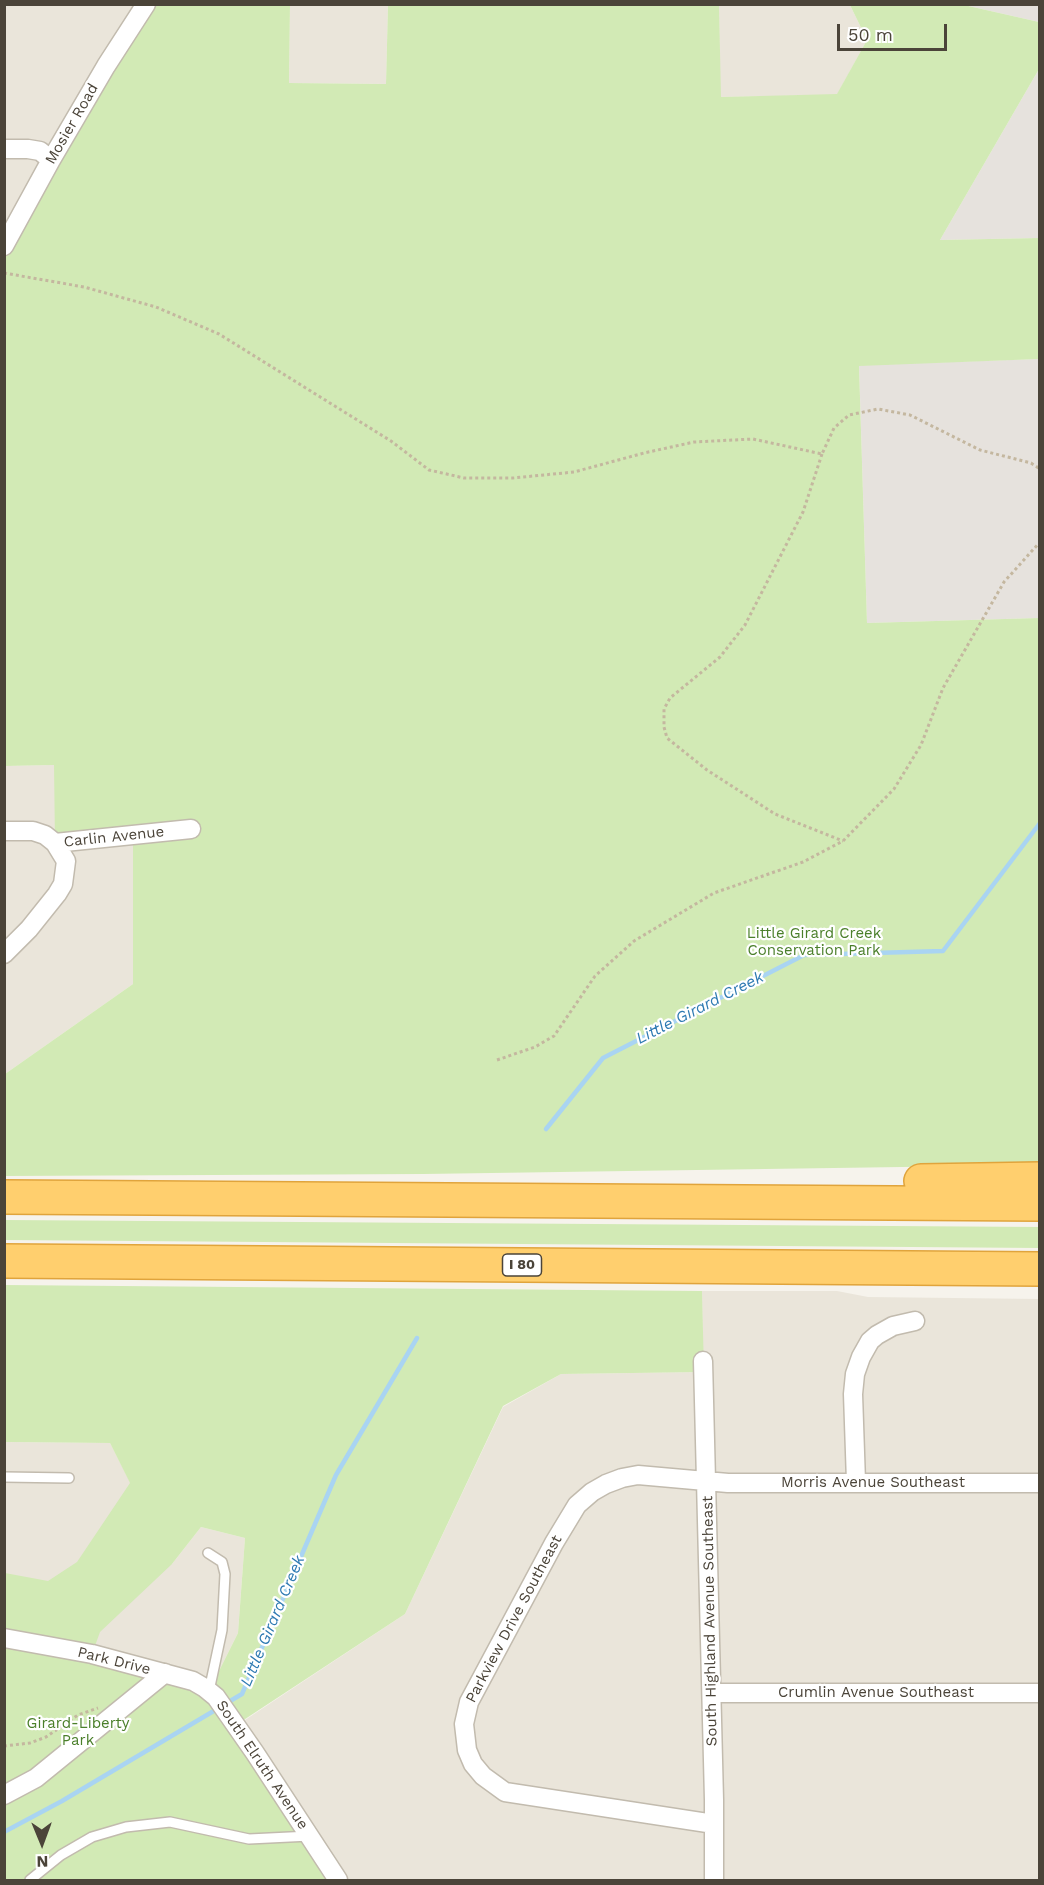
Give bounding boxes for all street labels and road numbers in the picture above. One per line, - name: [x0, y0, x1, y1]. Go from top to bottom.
- street label: Mosier Road: [42, 80, 102, 168]
- street label: Carlin Avenue: [63, 823, 165, 851]
- road number: I 80: [502, 1254, 542, 1276]
- street label: Morris Avenue Southeast: [781, 1474, 965, 1492]
- street label: South Highland Avenue Southeast: [699, 1496, 721, 1746]
- street label: Parkview Drive Southeast: [462, 1532, 566, 1706]
- street label: Park Drive: [76, 1643, 152, 1679]
- street label: Crumlin Avenue Southeast: [778, 1684, 974, 1702]
- street label: South Elruth Avenue: [212, 1697, 312, 1833]

